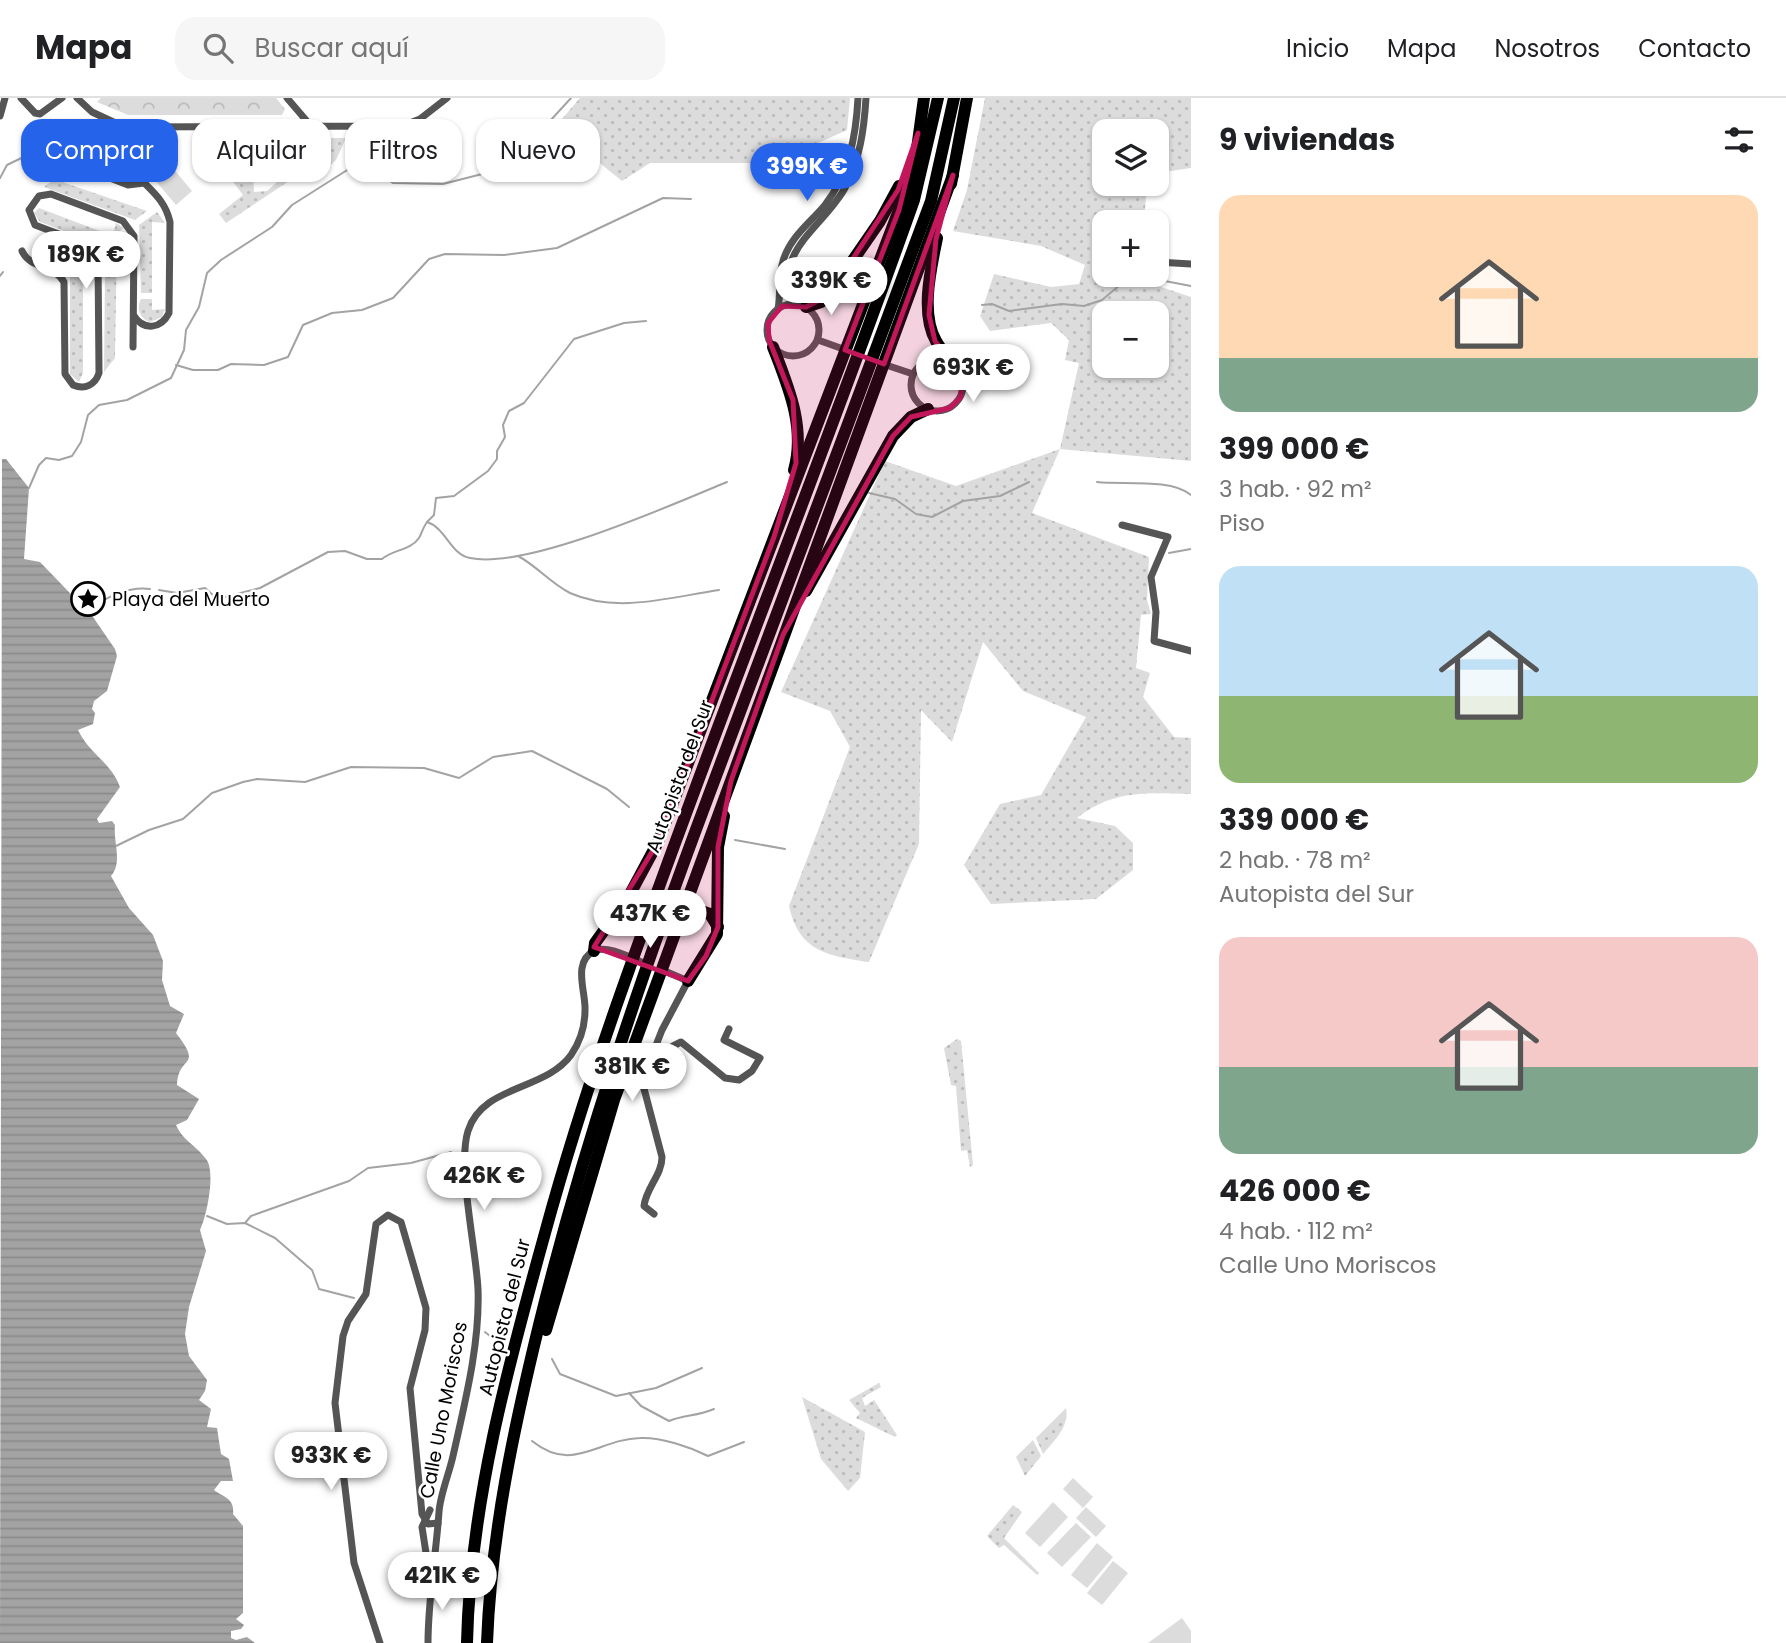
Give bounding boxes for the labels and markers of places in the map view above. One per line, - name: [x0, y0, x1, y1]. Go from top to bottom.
- pin: 399K €: [750, 144, 864, 203]
- pin: 189K €: [29, 232, 143, 291]
- pin: 339K €: [774, 258, 888, 317]
- pin: 693K €: [916, 344, 1030, 404]
- place icon: Playa del Muerto: [69, 580, 107, 618]
- place label: Playa del Muerto: [112, 586, 270, 613]
- pin: 437K €: [593, 890, 707, 950]
- pin: 381K €: [575, 1044, 689, 1103]
- pin: 426K €: [427, 1152, 541, 1212]
- pin: 933K €: [274, 1432, 388, 1492]
- pin: 421K €: [385, 1552, 499, 1612]

